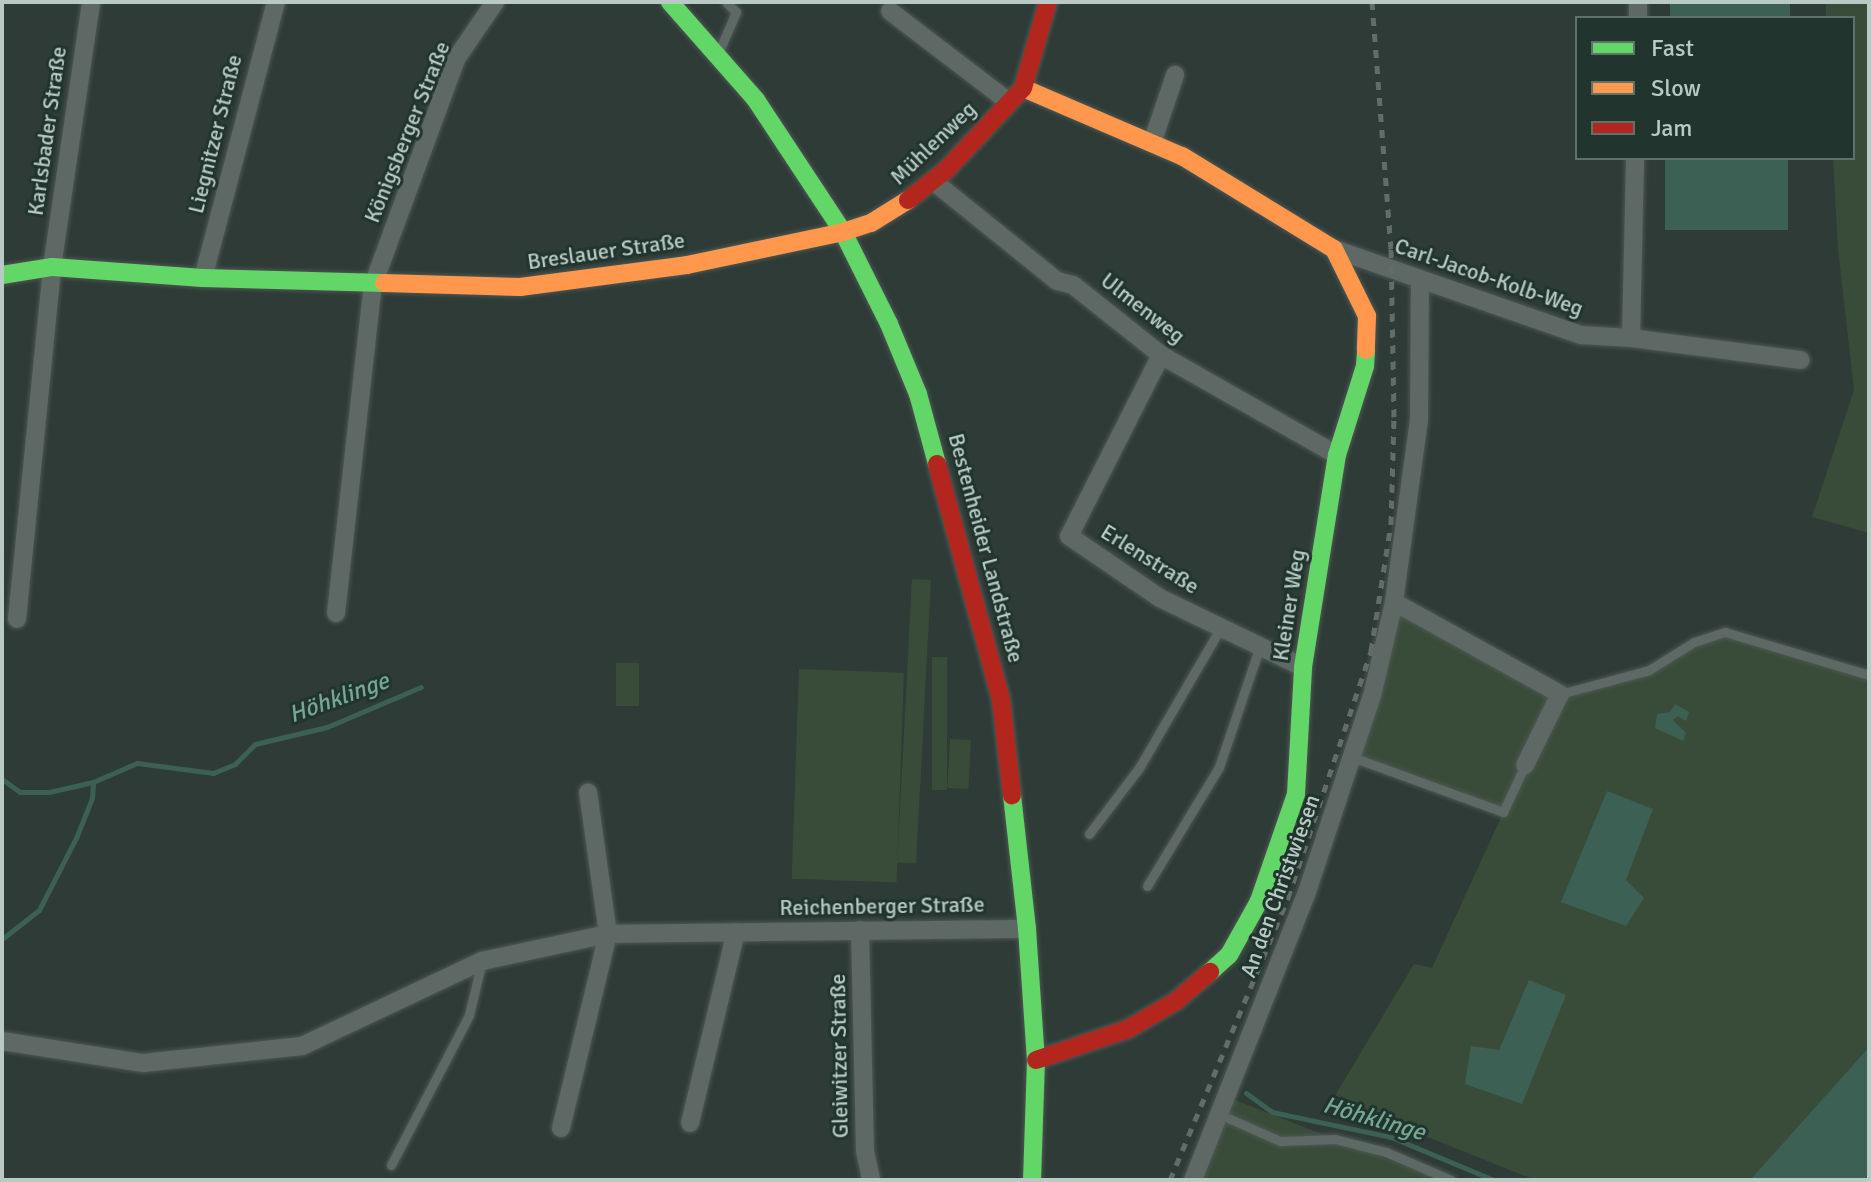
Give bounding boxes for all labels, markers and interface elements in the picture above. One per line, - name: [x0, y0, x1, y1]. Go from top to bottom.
- legend: [1575, 16, 1855, 160]
- text: Fast: [1651, 33, 1694, 63]
- street label: Königsberger Straße: [359, 37, 455, 227]
- street label: Karlsbader Straße: [22, 45, 72, 217]
- street label: Liegnitzer Straße: [182, 52, 248, 216]
- text: Slow: [1651, 73, 1701, 103]
- street label: Mühlenweg: [885, 96, 981, 190]
- text: Jam: [1651, 113, 1692, 143]
- street label: Breslauer Straße: [526, 227, 686, 275]
- street label: Carl-Jacob-Kolb-Weg: [1391, 232, 1587, 322]
- street label: Ulmenweg: [1096, 267, 1190, 349]
- street label: Bestenheider Landstraße: [943, 430, 1029, 666]
- street label: Erlenstraße: [1096, 518, 1204, 600]
- street label: Kleiner Weg: [1267, 547, 1311, 663]
- water label: Höhklinge: [285, 667, 393, 729]
- street label: An den Christwiesen: [1235, 791, 1325, 981]
- street label: Reichenberger Straße: [779, 891, 985, 921]
- street label: Gleiwitzer Straße: [824, 974, 854, 1138]
- water label: Höhklinge: [1320, 1091, 1428, 1147]

